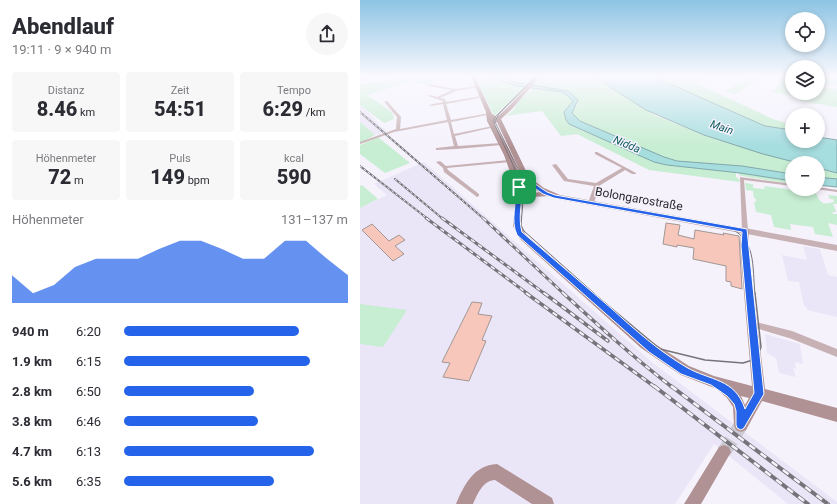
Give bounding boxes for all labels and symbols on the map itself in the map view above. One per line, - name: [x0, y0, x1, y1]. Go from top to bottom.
- water label: Main: [709, 117, 735, 137]
- water label: Nidda: [611, 133, 642, 156]
- pin: [502, 170, 536, 204]
- street label: Bolongarostraße: [594, 184, 684, 214]

